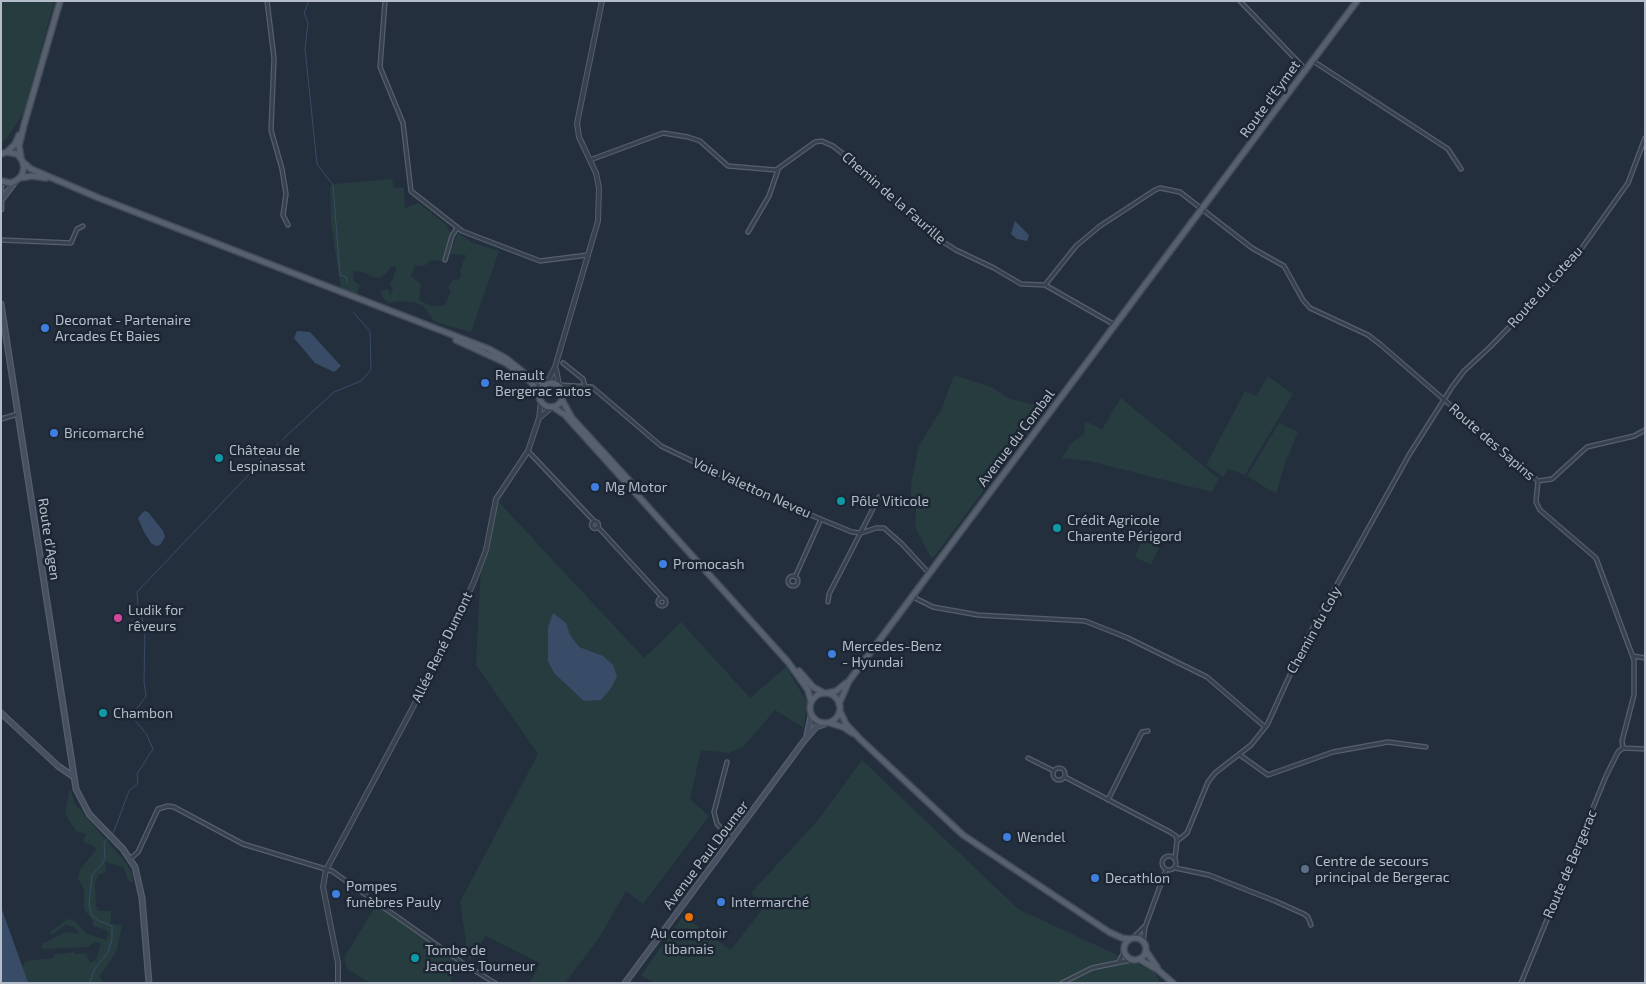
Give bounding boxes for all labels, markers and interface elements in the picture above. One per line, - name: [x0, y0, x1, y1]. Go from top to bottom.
- street label: Route d'Eymet: [1236, 57, 1304, 141]
- street label: Chemin de la Faurille: [839, 148, 949, 248]
- street label: Route du Coteau: [1504, 243, 1586, 331]
- place label: Decomat - Partenaire Arcades Et Baies: [55, 312, 191, 344]
- marker: Decomat - Partenaire Arcades Et Baies: [39, 322, 51, 334]
- place label: Renault Bergerac autos: [495, 367, 591, 400]
- marker: Renault Bergerac autos: [479, 377, 491, 389]
- street label: Avenue du Combal: [974, 386, 1058, 490]
- street label: Route des Sapins: [1445, 400, 1539, 484]
- place label: Bricomarché: [64, 425, 144, 441]
- marker: Bricomarché: [48, 427, 60, 439]
- place label: Château de Lespinassat: [229, 442, 305, 474]
- marker: Château de Lespinassat: [213, 452, 225, 464]
- street label: Voie Valetton Neveu: [690, 454, 814, 522]
- place label: Mg Motor: [605, 479, 667, 495]
- marker: Mg Motor: [589, 481, 601, 493]
- place label: Pôle Viticole: [851, 493, 929, 509]
- marker: Pôle Viticole: [835, 495, 847, 507]
- street label: Route d'Agen: [34, 497, 64, 581]
- place label: Crédit Agricole Charente Périgord: [1067, 512, 1182, 544]
- marker: Crédit Agricole Charente Périgord: [1051, 522, 1063, 534]
- place label: Promocash: [673, 556, 745, 572]
- marker: Promocash: [657, 558, 669, 570]
- street label: Chemin du Coly: [1283, 584, 1345, 676]
- street label: Allée René Dumont: [408, 589, 476, 705]
- place label: Ludik for rêveurs: [128, 602, 184, 634]
- marker: Ludik for rêveurs: [112, 612, 124, 624]
- place label: Mercedes-Benz - Hyundai: [842, 638, 942, 670]
- marker: Mercedes-Benz - Hyundai: [826, 648, 838, 660]
- place label: Chambon: [113, 705, 173, 721]
- marker: Chambon: [97, 707, 109, 719]
- street label: Avenue Paul Doumer: [660, 797, 752, 913]
- street label: Route de Bergerac: [1540, 807, 1600, 921]
- place label: Wendel: [1017, 829, 1065, 845]
- marker: Wendel: [1001, 831, 1013, 843]
- place label: Centre de secours principal de Bergerac: [1315, 853, 1450, 886]
- marker: Centre de secours principal de Bergerac: [1299, 863, 1311, 875]
- place label: Decathlon: [1105, 870, 1170, 886]
- marker: Decathlon: [1089, 872, 1101, 884]
- place label: Pompes funèbres Pauly: [346, 878, 441, 910]
- marker: Pompes funèbres Pauly: [330, 888, 342, 900]
- place label: Intermarché: [731, 894, 809, 910]
- marker: Intermarché: [715, 896, 727, 908]
- marker: Au comptoir libanais: [683, 911, 695, 923]
- place label: Au comptoir libanais: [650, 925, 728, 958]
- place label: Tombe de Jacques Tourneur: [425, 942, 535, 974]
- marker: Tombe de Jacques Tourneur: [409, 952, 421, 964]

